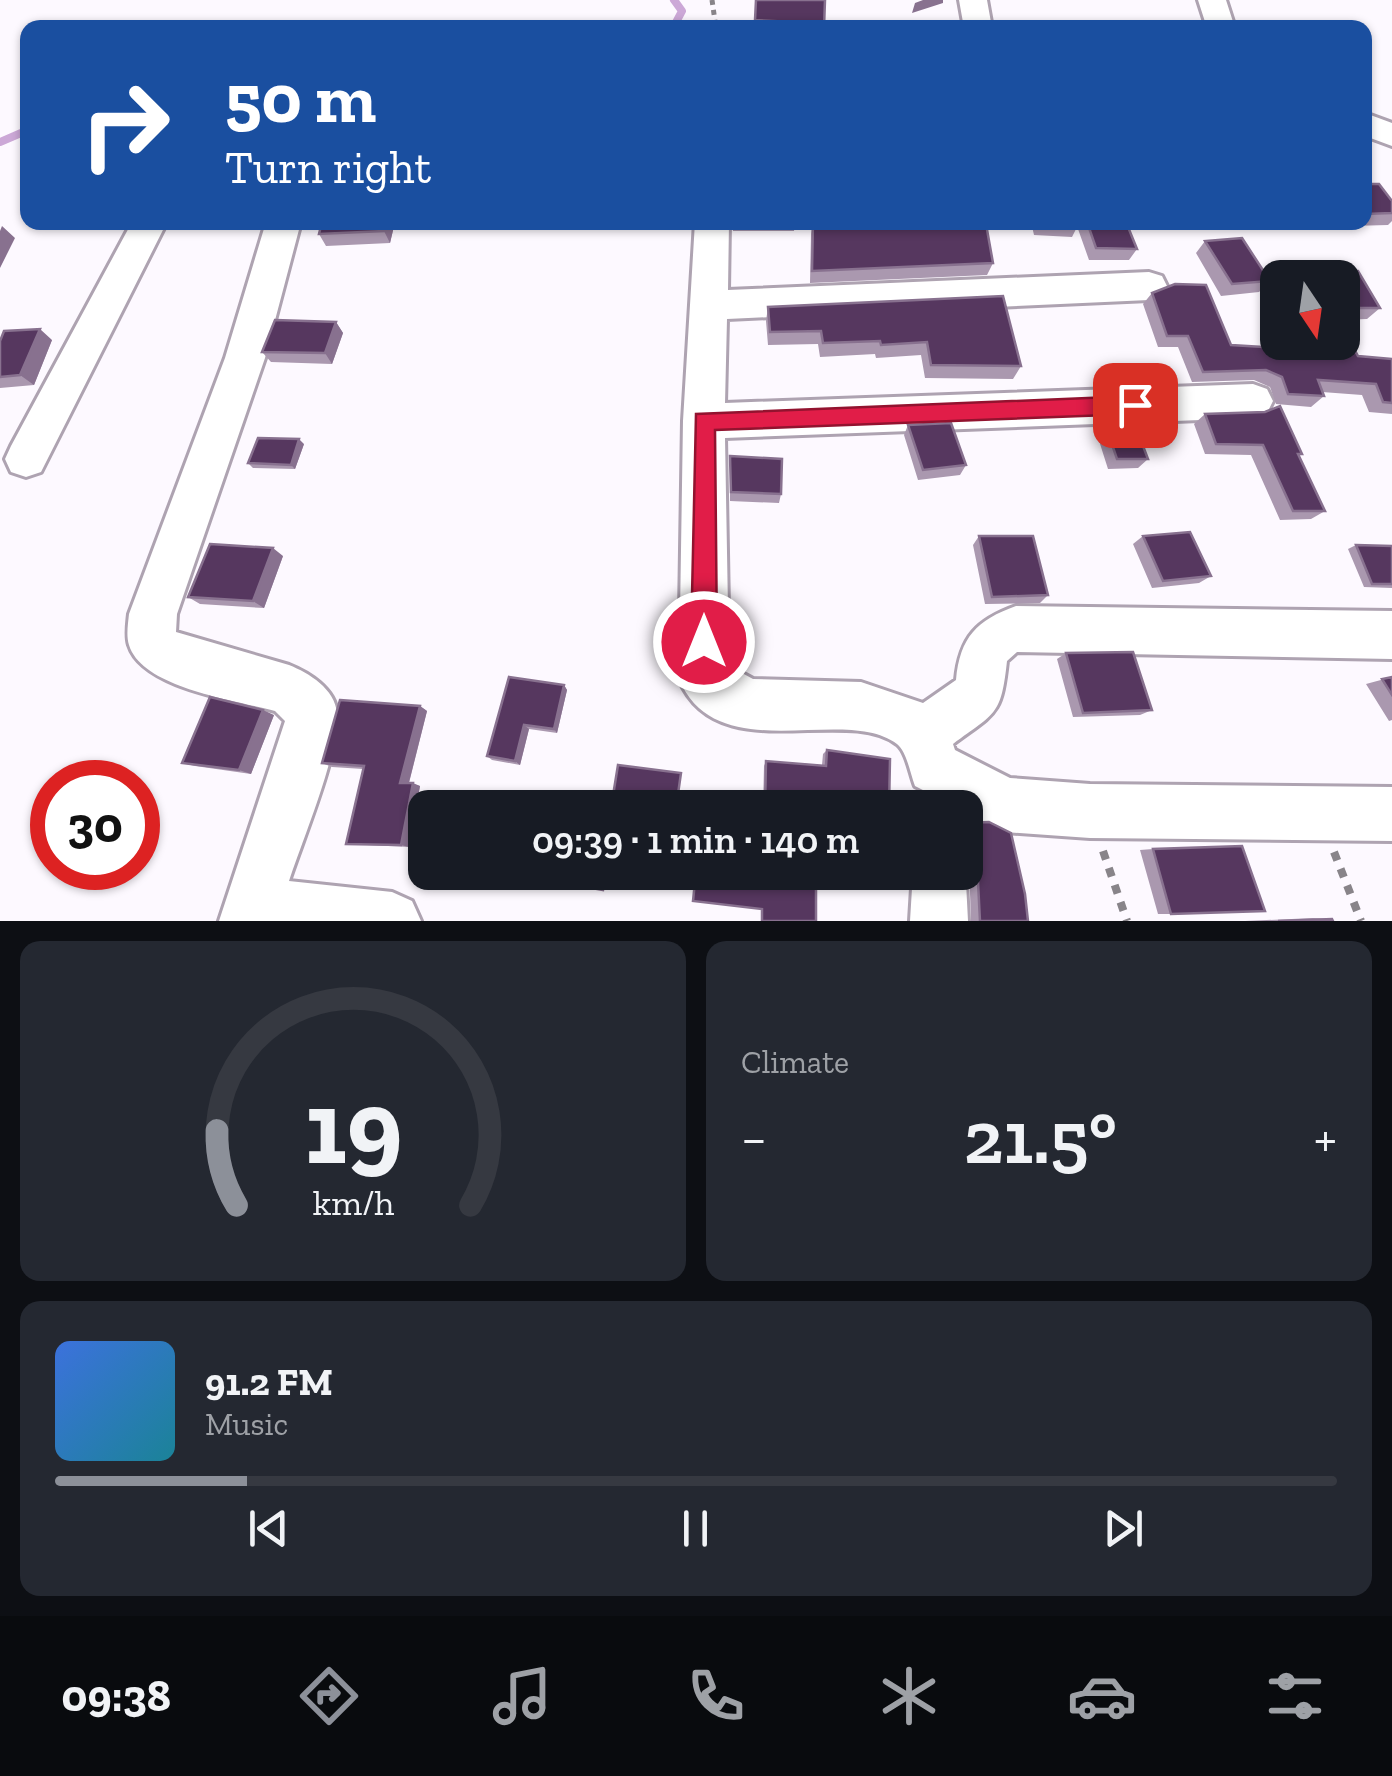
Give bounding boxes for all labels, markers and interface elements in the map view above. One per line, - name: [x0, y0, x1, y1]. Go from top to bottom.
- text: 50 m: [225, 56, 376, 140]
- icon: right: [60, 60, 190, 190]
- text: Turn right: [225, 141, 431, 195]
- north arrow: [1260, 260, 1360, 360]
- map controls: [1260, 260, 1360, 360]
- pin: [1093, 363, 1178, 448]
- icon: arrive: [1108, 378, 1163, 433]
- position arrow: [652, 590, 756, 694]
- speed limit sign: 30: [30, 760, 160, 890]
- text: 09:39 · 1 min · 140 m: [532, 817, 859, 863]
- text: Climate: [741, 1043, 849, 1081]
- text: 19: [304, 1065, 402, 1190]
- text: 21.5°: [964, 1092, 1117, 1182]
- text: −: [741, 1105, 767, 1171]
- text: +: [1314, 1105, 1337, 1171]
- text: km/h: [312, 1181, 394, 1224]
- text: 91.2 FM: [205, 1359, 333, 1405]
- text: Music: [205, 1405, 288, 1443]
- icon: previous: [241, 1501, 296, 1556]
- icon: pause: [668, 1501, 723, 1556]
- icon: next: [1096, 1501, 1151, 1556]
- icon: directions: [294, 1661, 364, 1731]
- icon: music: [487, 1661, 557, 1731]
- icon: phone: [681, 1661, 751, 1731]
- icon: climate: [874, 1661, 944, 1731]
- icon: car: [1067, 1661, 1137, 1731]
- icon: filters: [1260, 1661, 1330, 1731]
- text: 09:38: [62, 1669, 171, 1723]

